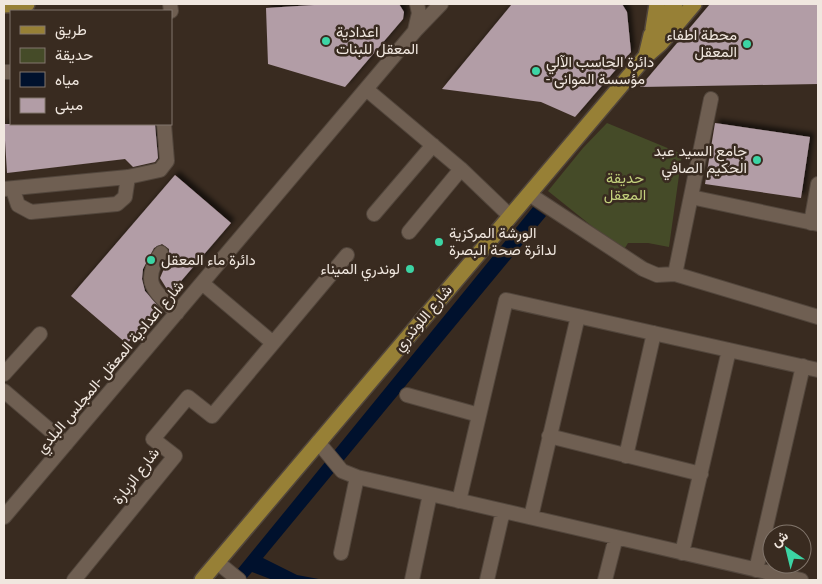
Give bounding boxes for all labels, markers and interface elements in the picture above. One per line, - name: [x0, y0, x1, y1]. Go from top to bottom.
- legend: [10, 10, 172, 125]
- text: طريق: [55, 21, 87, 40]
- place label: اعدادية المعقل للبنات: [336, 23, 419, 58]
- place label: محطة اطفاء المعقل: [666, 26, 737, 61]
- marker: اعدادية المعقل للبنات: [320, 35, 332, 47]
- marker: محطة اطفاء المعقل: [741, 38, 753, 50]
- text: حديقة: [55, 46, 93, 64]
- place label: دائرة الحاسب الآلي - مؤسسة الموانى: [546, 53, 654, 89]
- marker: دائرة الحاسب الآلي - مؤسسة الموانى: [530, 65, 542, 77]
- text: مياه: [55, 71, 79, 89]
- text: مبنى: [55, 96, 83, 115]
- place label: جامع السيد عبد الحكيم الصافي: [654, 142, 747, 181]
- marker: جامع السيد عبد الحكيم الصافي: [751, 154, 763, 166]
- park label: حديقة المعقل: [604, 169, 646, 204]
- place label: الورشة المركزية لدائرة صحة البصرة: [449, 224, 556, 259]
- marker: الورشة المركزية لدائرة صحة البصرة: [433, 236, 445, 248]
- place label: دائرة ماء المعقل: [161, 251, 256, 269]
- marker: دائرة ماء المعقل: [145, 254, 157, 266]
- place label: لوندري الميناء: [320, 260, 400, 282]
- marker: لوندري الميناء: [404, 263, 416, 275]
- street label: شارع اعدادية المعقل -المجلس البلدي: [32, 277, 191, 460]
- street label: شارع اللوندري: [390, 281, 459, 357]
- street label: شارع الزبارة: [109, 444, 165, 509]
- north arrow: [762, 524, 812, 574]
- text: ش: [768, 527, 792, 551]

